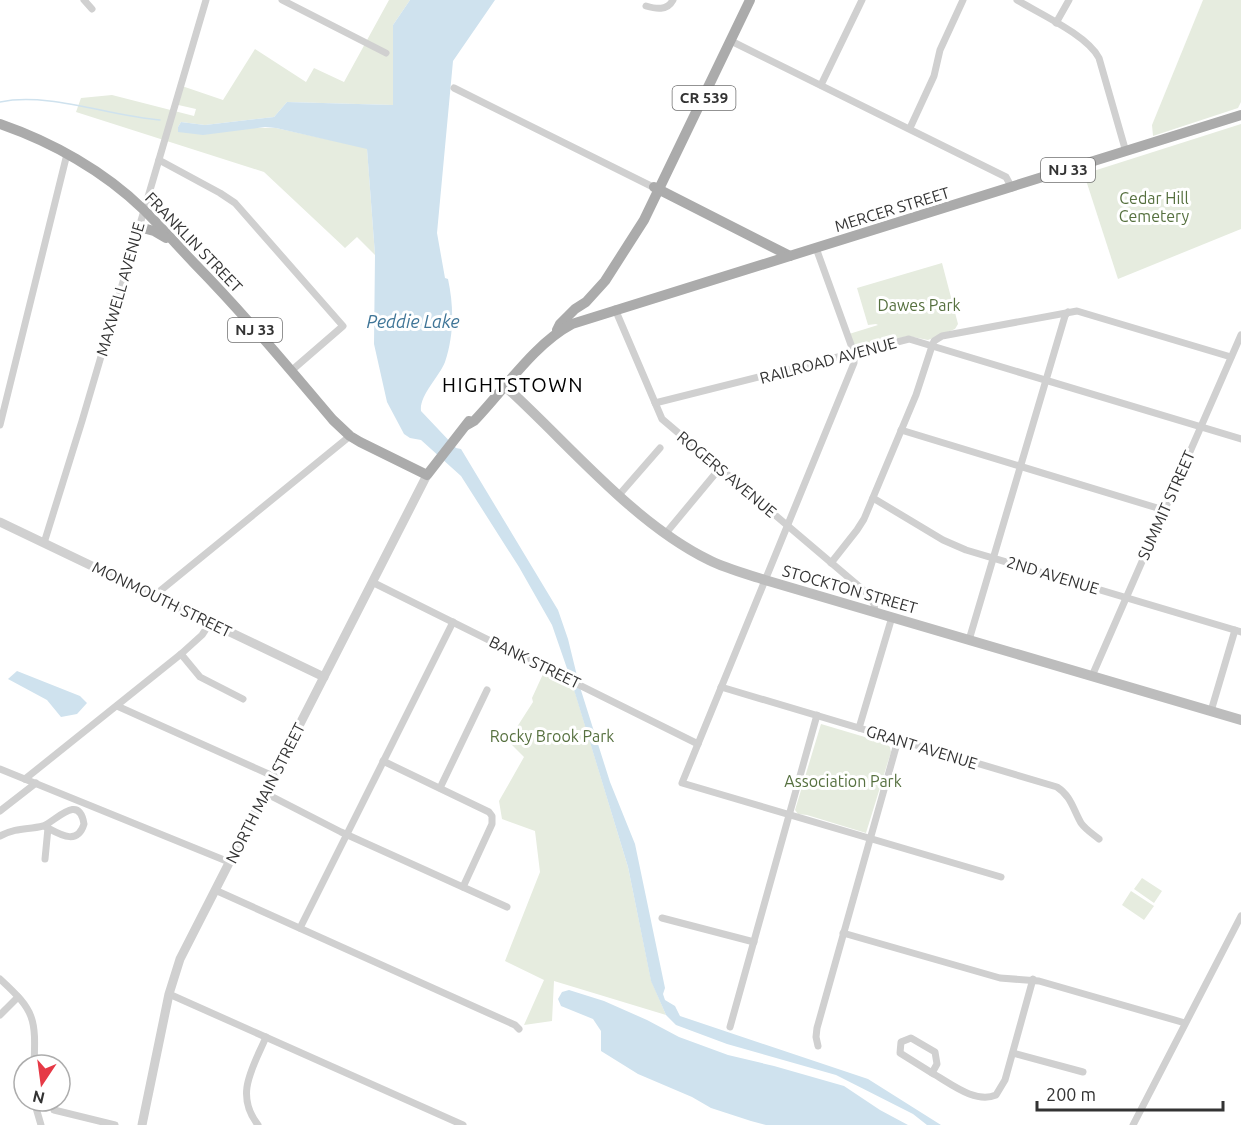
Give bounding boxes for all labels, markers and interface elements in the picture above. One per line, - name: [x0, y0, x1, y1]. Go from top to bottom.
- road number: CR 539: [672, 86, 736, 110]
- road number: NJ 33: [1041, 158, 1095, 182]
- street label: MERCER STREET: [832, 183, 952, 235]
- street label: FRANKLIN STREET: [142, 188, 246, 296]
- park label: Cedar Hill Cemetery: [1119, 189, 1190, 225]
- street label: MAXWELL AVENUE: [92, 220, 148, 358]
- park label: Dawes Park: [877, 296, 961, 314]
- water label: Peddie Lake: [366, 311, 460, 331]
- road number: NJ 33: [228, 318, 282, 342]
- street label: RAILROAD AVENUE: [758, 333, 898, 387]
- district label: HIGHTSTOWN: [442, 373, 584, 396]
- street label: ROGERS AVENUE: [674, 427, 780, 521]
- street label: SUMMIT STREET: [1134, 447, 1198, 562]
- street label: 2ND AVENUE: [1005, 552, 1101, 598]
- street label: MONMOUTH STREET: [89, 557, 235, 641]
- street label: STOCKTON STREET: [780, 561, 920, 617]
- street label: BANK STREET: [486, 632, 584, 692]
- street label: NORTH MAIN STREET: [222, 720, 308, 866]
- street label: GRANT AVENUE: [864, 722, 980, 772]
- park label: Rocky Brook Park: [490, 727, 614, 745]
- park label: Association Park: [784, 772, 902, 790]
- north arrow: [12, 1053, 72, 1113]
- scale bar: [1037, 1074, 1223, 1112]
- text: 200 m: [1046, 1084, 1096, 1104]
- text: N: [31, 1088, 46, 1108]

